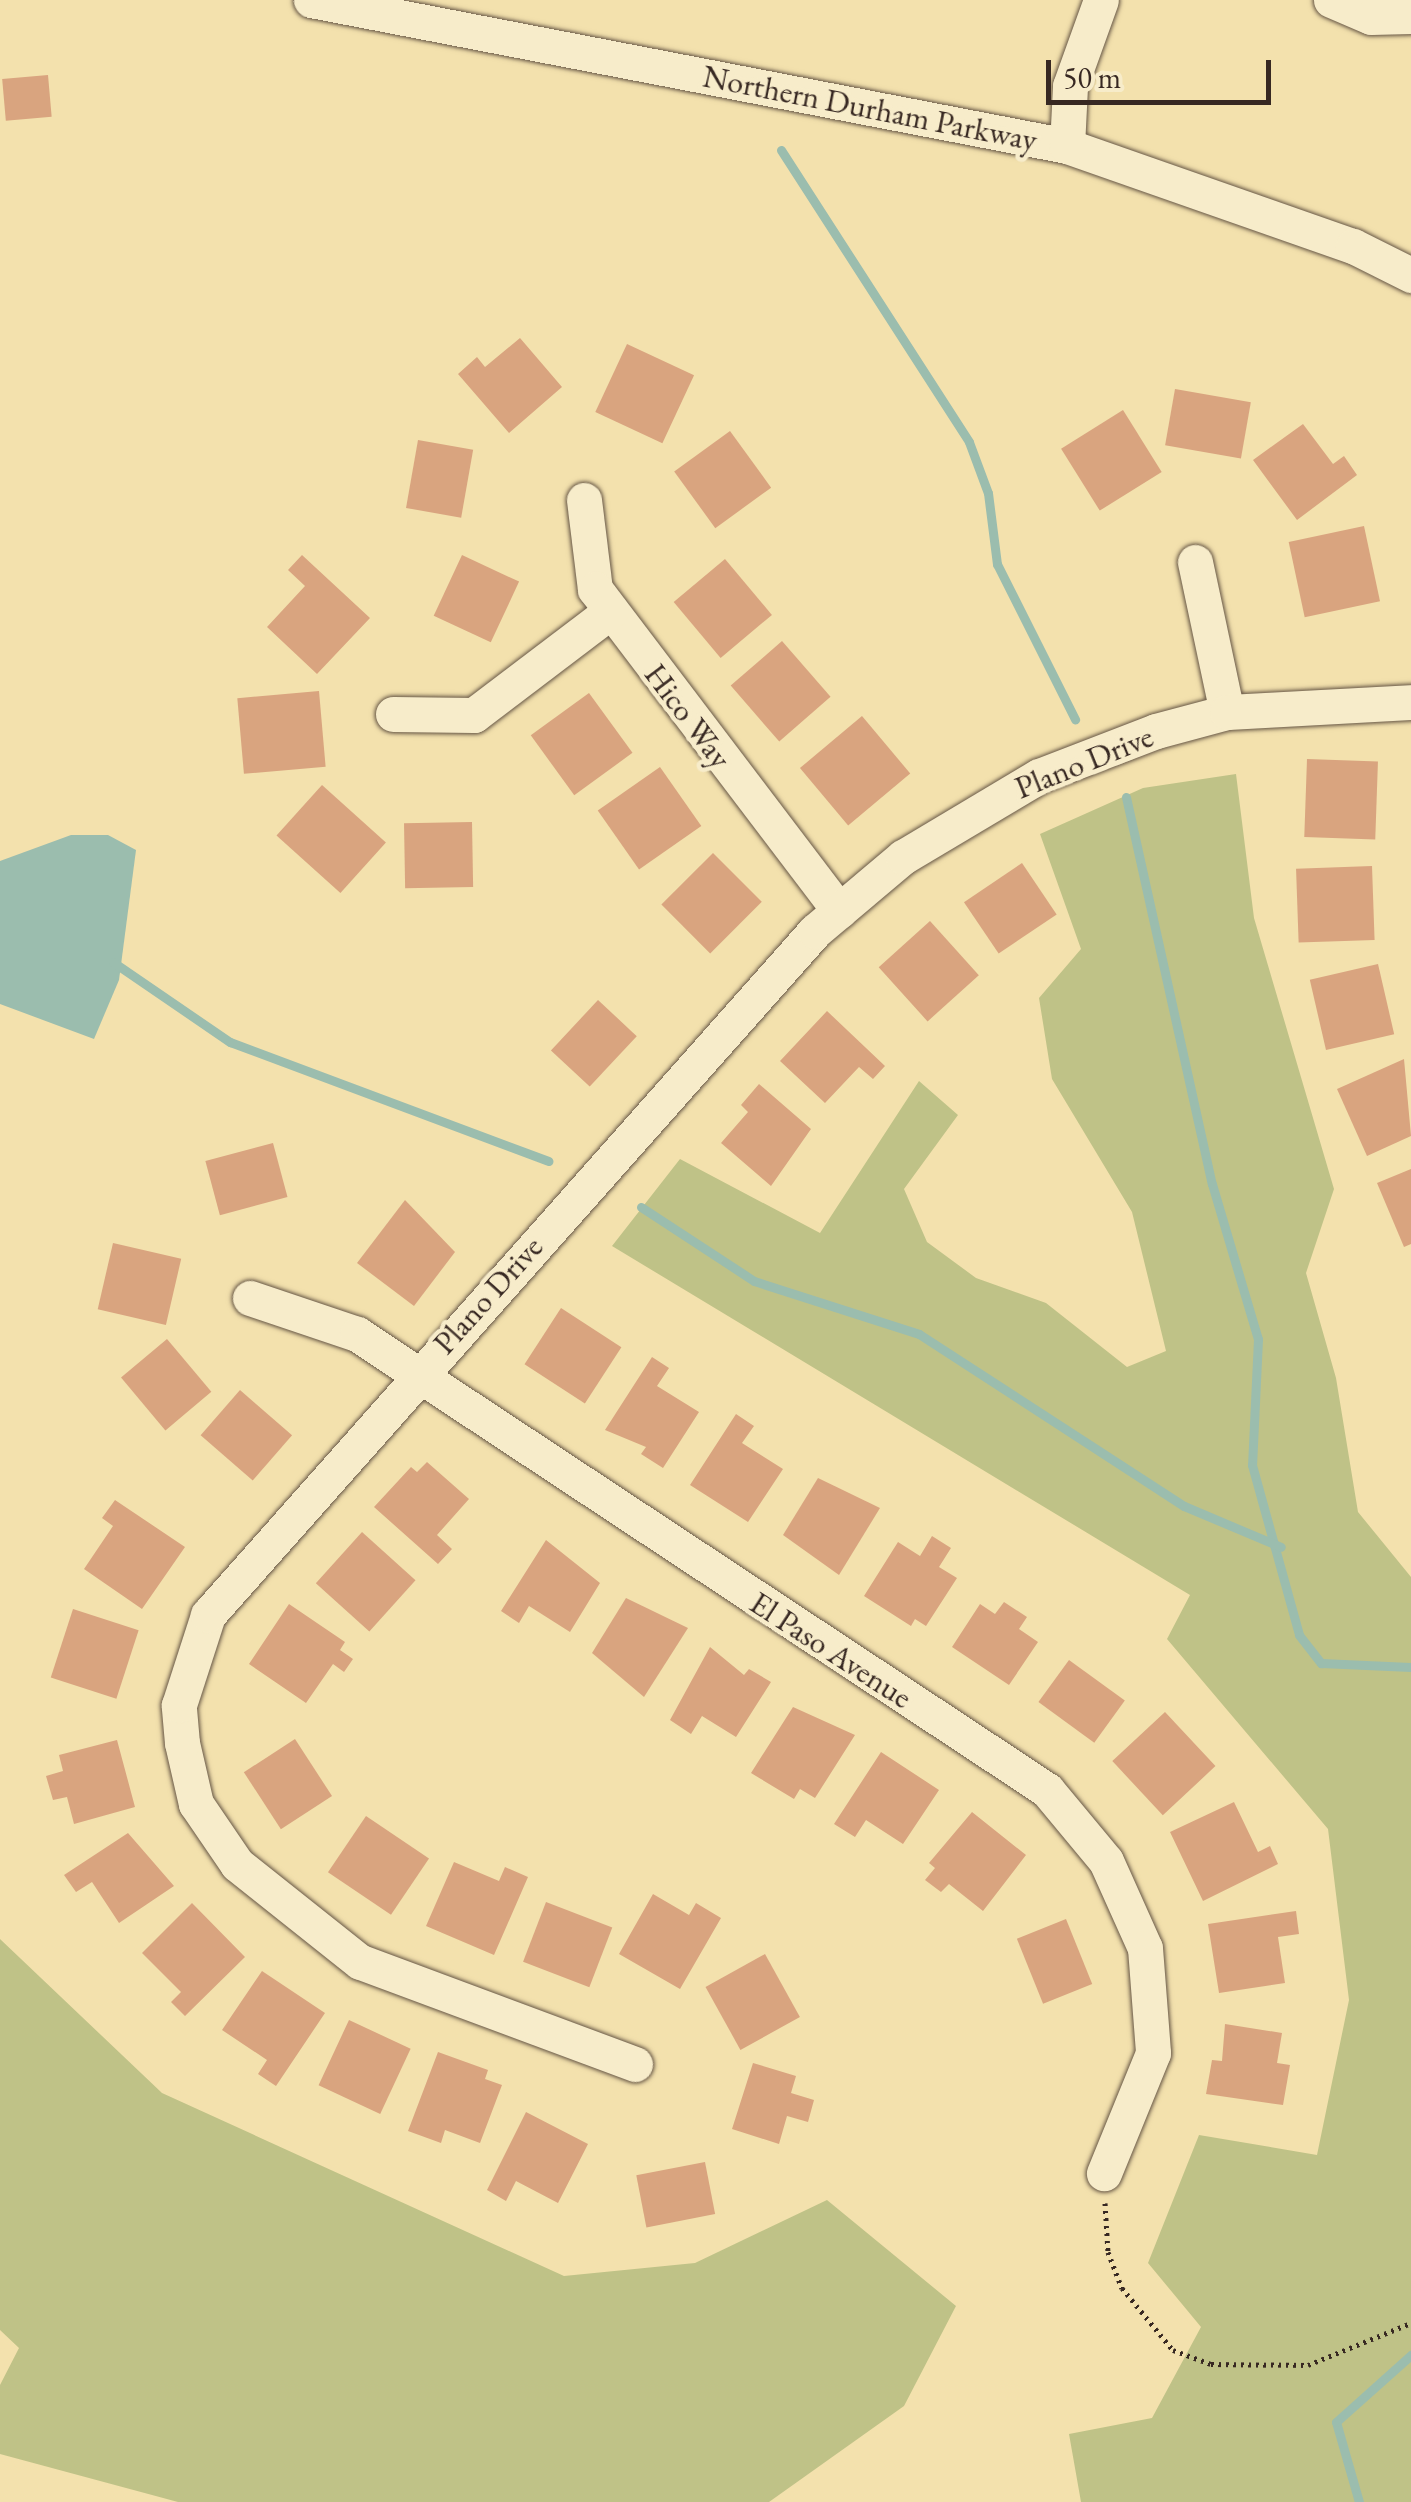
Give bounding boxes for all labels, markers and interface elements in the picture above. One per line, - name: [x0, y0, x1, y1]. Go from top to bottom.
- scale bar: [1051, 40, 1276, 102]
- street label: Northern Durham Parkway: [700, 57, 1040, 159]
- text: 50 m: [1063, 58, 1121, 97]
- street label: Hico Way: [636, 656, 740, 776]
- street label: Plano Drive: [1009, 717, 1159, 807]
- street label: Plano Drive: [425, 1228, 551, 1362]
- street label: El Paso Avenue: [743, 1583, 919, 1717]

